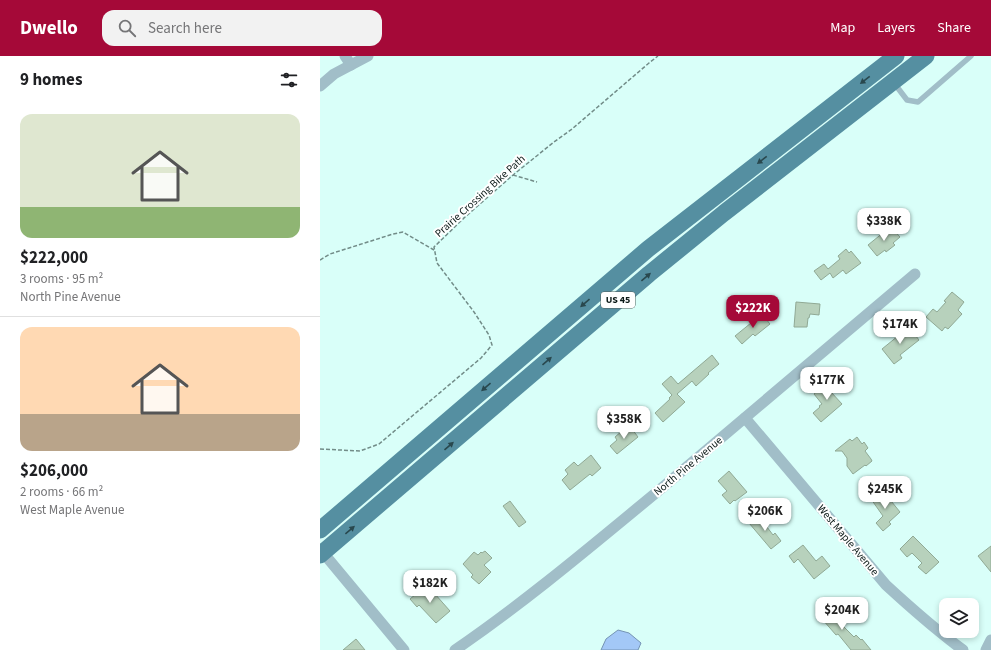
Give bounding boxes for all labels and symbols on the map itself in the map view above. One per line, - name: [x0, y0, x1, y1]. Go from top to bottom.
- one-way arrow: [859, 76, 870, 84]
- street label: Prairie Crossing Bike Path: [432, 151, 528, 241]
- one-way arrow: [757, 155, 768, 164]
- pin: $338K: [856, 208, 912, 242]
- one-way arrow: [641, 272, 652, 281]
- road number: US 45: [601, 292, 635, 308]
- pin: $222K: [725, 295, 781, 329]
- one-way arrow: [580, 298, 590, 308]
- pin: $174K: [872, 311, 928, 345]
- one-way arrow: [542, 357, 553, 366]
- pin: $177K: [799, 367, 855, 401]
- one-way arrow: [481, 383, 492, 392]
- pin: $358K: [596, 406, 652, 440]
- street label: North Pine Avenue: [651, 432, 726, 499]
- one-way arrow: [443, 441, 454, 450]
- pin: $245K: [857, 476, 913, 510]
- pin: $206K: [737, 498, 793, 532]
- street label: West Maple Avenue: [814, 501, 883, 579]
- one-way arrow: [345, 526, 354, 535]
- pin: $182K: [402, 570, 458, 604]
- pin: $204K: [814, 597, 870, 631]

